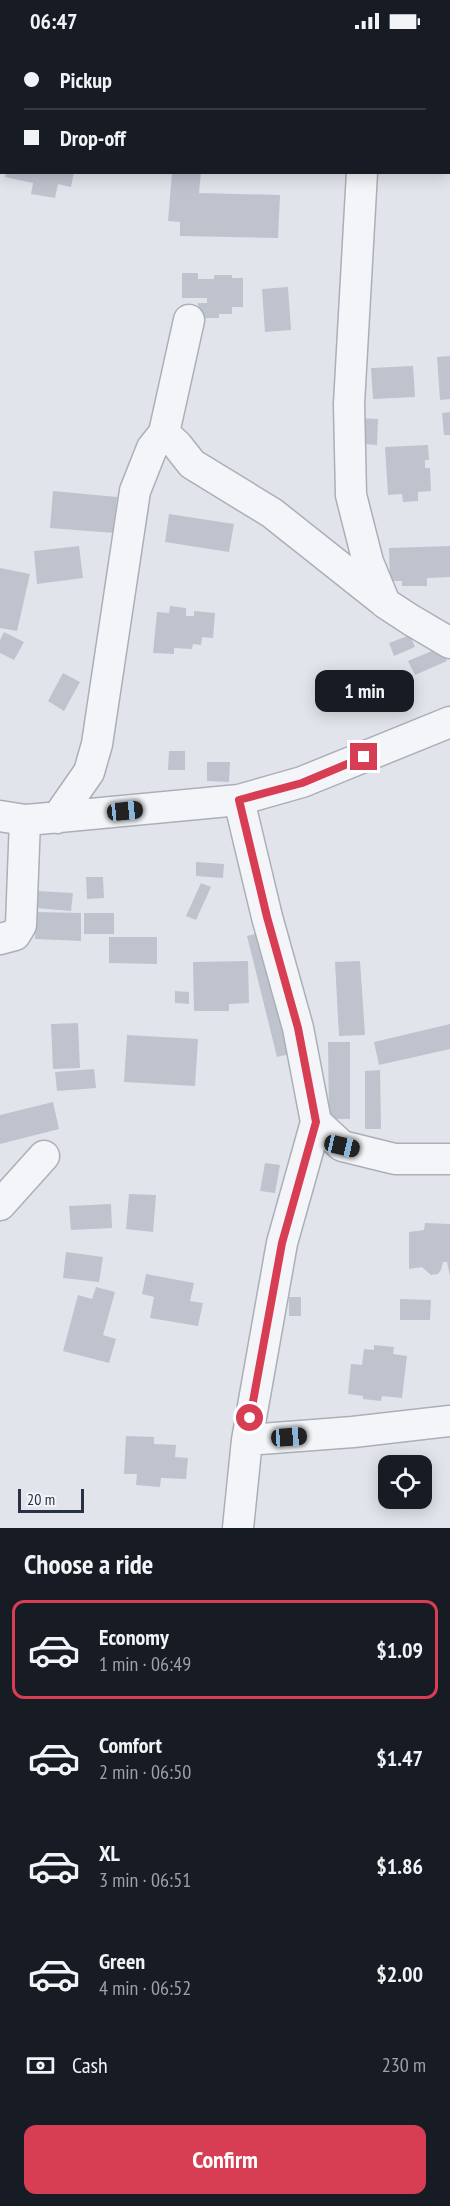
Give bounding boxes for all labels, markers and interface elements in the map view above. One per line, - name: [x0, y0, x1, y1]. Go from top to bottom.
- text: 06:47: [30, 7, 78, 35]
- text: Pickup: [60, 66, 112, 94]
- text: Drop-off: [60, 124, 126, 152]
- callout: 1 min: [314, 670, 413, 712]
- text: 1 min: [344, 678, 385, 704]
- route end: [350, 743, 377, 770]
- car: [106, 800, 144, 822]
- car: [322, 1133, 362, 1159]
- route start: [236, 1404, 263, 1431]
- car: [270, 1427, 308, 1447]
- map controls: [378, 1455, 432, 1509]
- button: locate: [378, 1455, 432, 1509]
- scale bar: [18, 1486, 84, 1514]
- text: 20 m: [27, 1489, 55, 1509]
- text: Choose a ride: [24, 1547, 153, 1581]
- icon: car: [27, 1623, 81, 1677]
- text: Economy: [99, 1623, 169, 1651]
- text: $1.09: [376, 1636, 423, 1664]
- text: 1 min · 06:49: [99, 1651, 191, 1677]
- icon: car: [27, 1731, 81, 1785]
- text: Comfort: [99, 1731, 162, 1759]
- text: $1.47: [376, 1744, 423, 1772]
- text: 2 min · 06:50: [99, 1759, 191, 1785]
- icon: car: [27, 1839, 81, 1893]
- text: XL: [99, 1839, 120, 1867]
- text: $1.86: [376, 1852, 423, 1880]
- text: 3 min · 06:51: [99, 1867, 191, 1893]
- icon: car: [27, 1947, 81, 2001]
- text: Green: [99, 1947, 145, 1975]
- text: $2.00: [376, 1960, 423, 1988]
- text: 4 min · 06:52: [99, 1975, 191, 2001]
- icon: cash: [24, 2049, 57, 2082]
- text: Cash: [72, 2051, 108, 2079]
- text: 230 m: [382, 2052, 426, 2078]
- button: Confirm: [24, 2125, 426, 2194]

